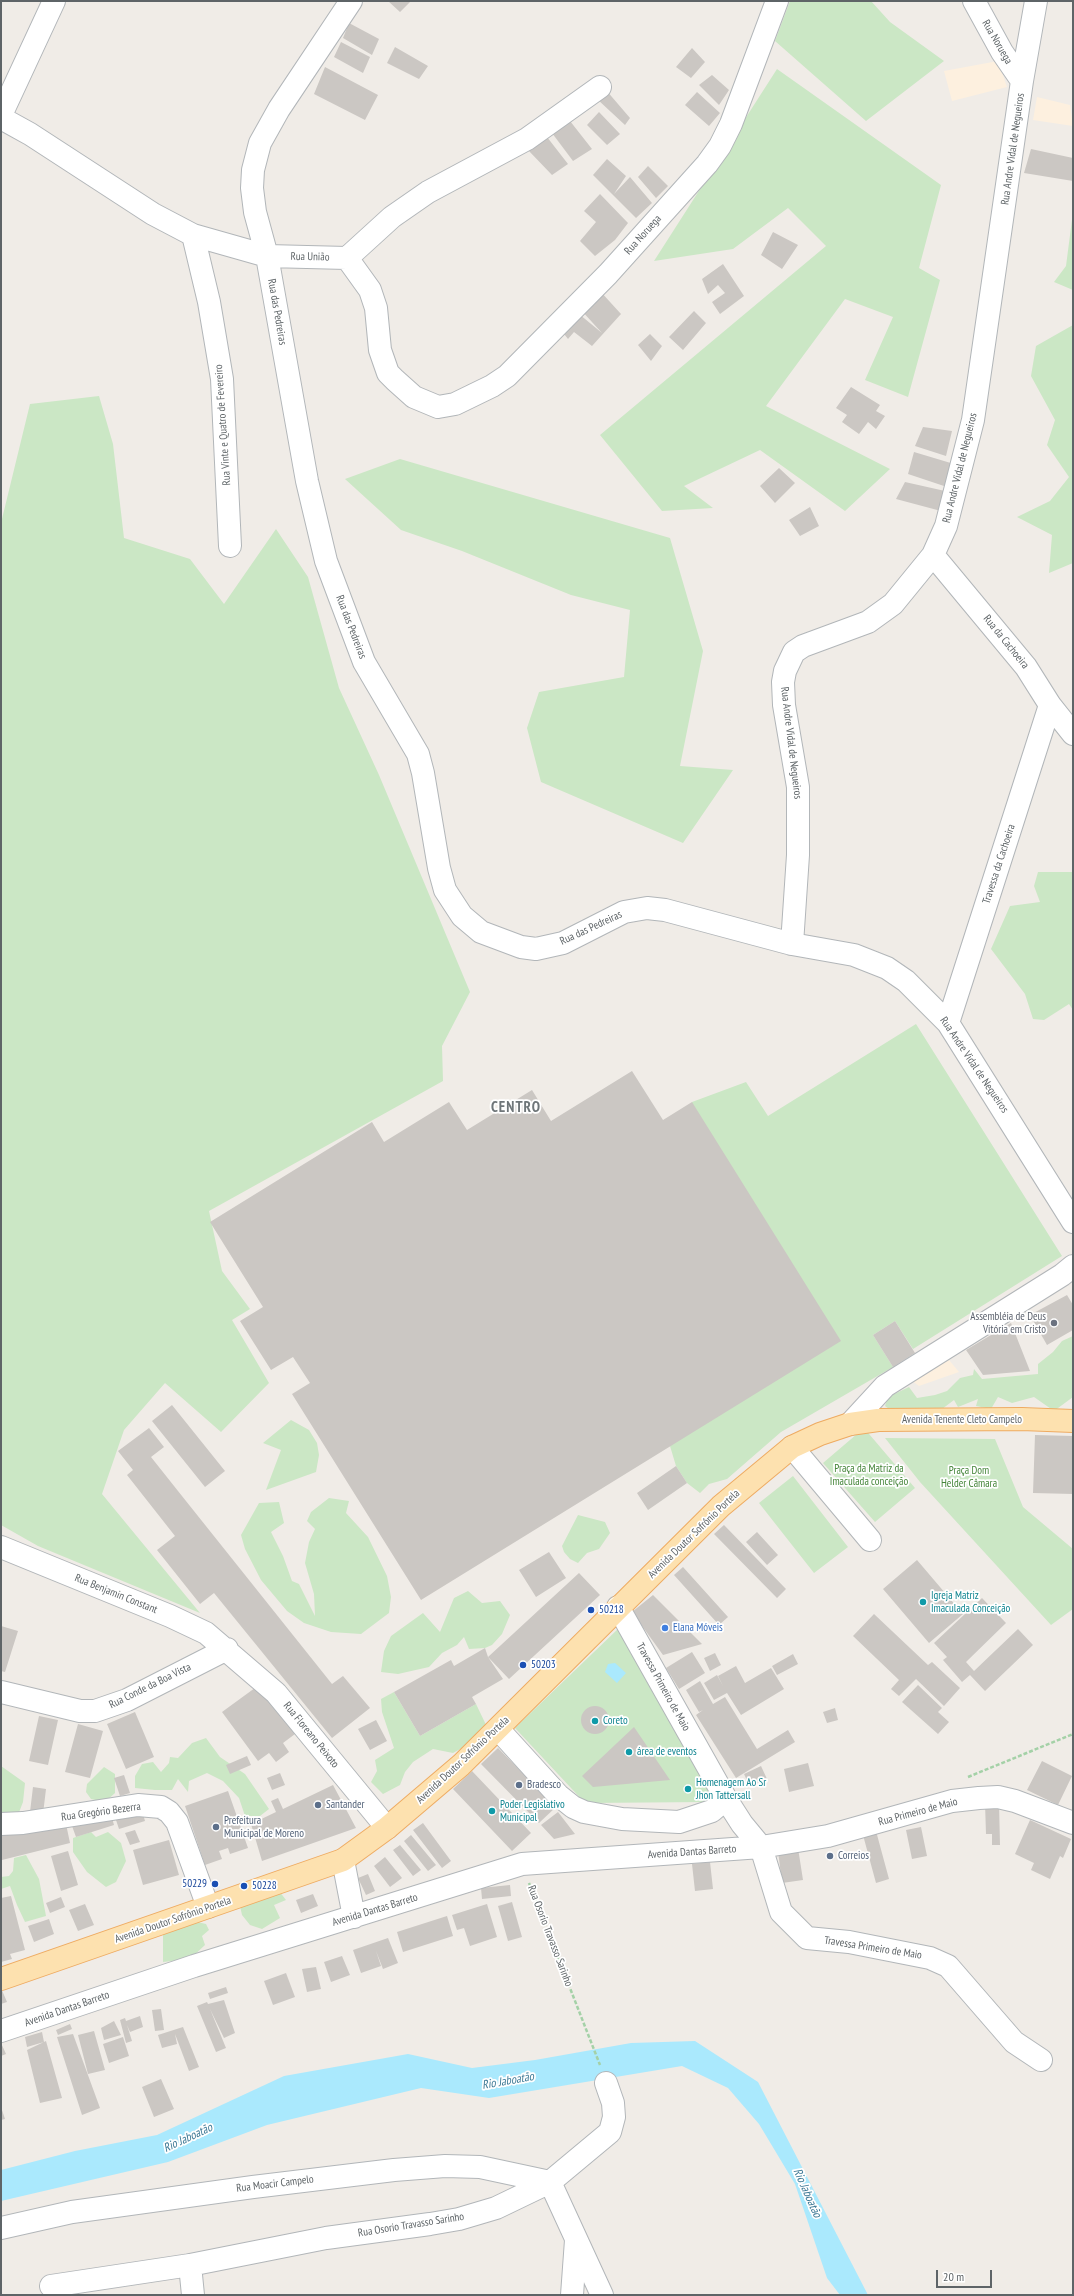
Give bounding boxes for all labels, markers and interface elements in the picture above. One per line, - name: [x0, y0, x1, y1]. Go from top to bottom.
- street label: Rua Noruega: [979, 18, 1015, 66]
- street label: Rua Andre Vidal de Negueiros: [999, 92, 1027, 206]
- street label: Rua Noruega: [622, 212, 664, 258]
- street label: Rua União: [290, 250, 330, 264]
- street label: Rua das Pedreiras: [265, 278, 289, 346]
- street label: Rua Vinte e Quatro de Fevereiro: [212, 364, 234, 486]
- street label: Rua Andre Vidal de Negueiros: [940, 412, 980, 524]
- street label: Rua das Pedreiras: [333, 593, 369, 661]
- street label: Rua da Cachoeira: [980, 612, 1032, 672]
- street label: Rua Andre Vidal de Negueiros: [778, 686, 804, 800]
- street label: Travessa da Cachoeira: [980, 822, 1018, 906]
- street label: Rua das Pedreiras: [558, 908, 624, 948]
- street label: Rua Andre Vidal de Negueiros: [937, 1014, 1011, 1116]
- district label: CENTRO: [491, 1099, 541, 1117]
- place label: Assembléia de Deus Vitória em Cristo: [970, 1310, 1046, 1336]
- marker: Assembléia de Deus Vitória em Cristo: [1049, 1318, 1059, 1328]
- street label: Avenida Tenente Cleto Campelo: [902, 1413, 1022, 1427]
- park label: Praça da Matriz da Imaculada conceição: [830, 1462, 908, 1488]
- park label: Praça Dom Helder Câmara: [941, 1464, 997, 1490]
- street label: Avenida Doutor Sofrônio Portela: [646, 1487, 742, 1581]
- street label: Rua Benjamin Constant: [73, 1571, 159, 1617]
- place label: Igreja Matriz Imaculada Conceição: [931, 1589, 1010, 1615]
- marker: Igreja Matriz Imaculada Conceição: [918, 1597, 928, 1607]
- place label: 50218: [599, 1603, 624, 1617]
- marker: 50218: [586, 1605, 596, 1615]
- place label: Elana Móveis: [673, 1621, 723, 1635]
- marker: Elana Móveis: [660, 1623, 670, 1633]
- street label: Travessa Primeiro de Maio: [633, 1641, 693, 1733]
- place label: 50203: [531, 1658, 556, 1672]
- street label: Rua Conde da Boa Vista: [107, 1660, 193, 1712]
- marker: 50203: [518, 1660, 528, 1670]
- street label: Rua Floreano Peixoto: [280, 1699, 342, 1771]
- street label: Avenida Doutor Sofrônio Portela: [414, 1714, 512, 1806]
- place label: Coreto: [603, 1714, 628, 1728]
- marker: Coreto: [590, 1716, 600, 1726]
- place label: área de eventos: [637, 1745, 697, 1759]
- marker: área de eventos: [624, 1747, 634, 1757]
- place label: Homenagem Ao Sr Jhon Tattersall: [696, 1776, 766, 1802]
- place label: Bradesco: [527, 1778, 561, 1792]
- marker: Bradesco: [514, 1780, 524, 1790]
- marker: Homenagem Ao Sr Jhon Tattersall: [683, 1784, 693, 1794]
- street label: Rua Primeiro de Maio: [877, 1795, 959, 1829]
- place label: Santander: [326, 1798, 365, 1812]
- place label: Poder Legislativo Municipal: [500, 1798, 565, 1824]
- street label: Rua Gregório Bezerra: [60, 1800, 142, 1824]
- marker: Santander: [313, 1800, 323, 1810]
- marker: Poder Legislativo Municipal: [487, 1806, 497, 1816]
- place label: Prefeitura Municipal de Moreno: [224, 1814, 304, 1840]
- marker: Prefeitura Municipal de Moreno: [211, 1822, 221, 1832]
- street label: Avenida Dantas Barreto: [647, 1842, 737, 1862]
- place label: Correios: [838, 1849, 869, 1863]
- marker: Correios: [825, 1851, 835, 1861]
- place label: 50229: [182, 1877, 207, 1891]
- marker: 50229: [210, 1879, 220, 1889]
- place label: 50228: [252, 1879, 277, 1893]
- marker: 50228: [239, 1881, 249, 1891]
- street label: Rua Osorio Travasso Sarinho: [525, 1884, 575, 1988]
- street label: Avenida Dantas Barreto: [331, 1891, 419, 1929]
- street label: Avenida Doutor Sofrônio Portela: [113, 1894, 233, 1946]
- street label: Travessa Primeiro de Maio: [823, 1934, 923, 1962]
- street label: Avenida Dantas Barreto: [23, 1988, 111, 2030]
- water label: Rio Jaboatão: [481, 2069, 535, 2093]
- water label: Rio Jaboatão: [161, 2120, 215, 2156]
- water label: Rio Jaboatão: [790, 2166, 824, 2220]
- street label: Rua Moacir Campelo: [236, 2173, 314, 2195]
- street label: Rua Osorio Travasso Sarinho: [357, 2210, 465, 2240]
- scale bar: [938, 2262, 994, 2288]
- text: 20 m: [943, 2269, 964, 2284]

